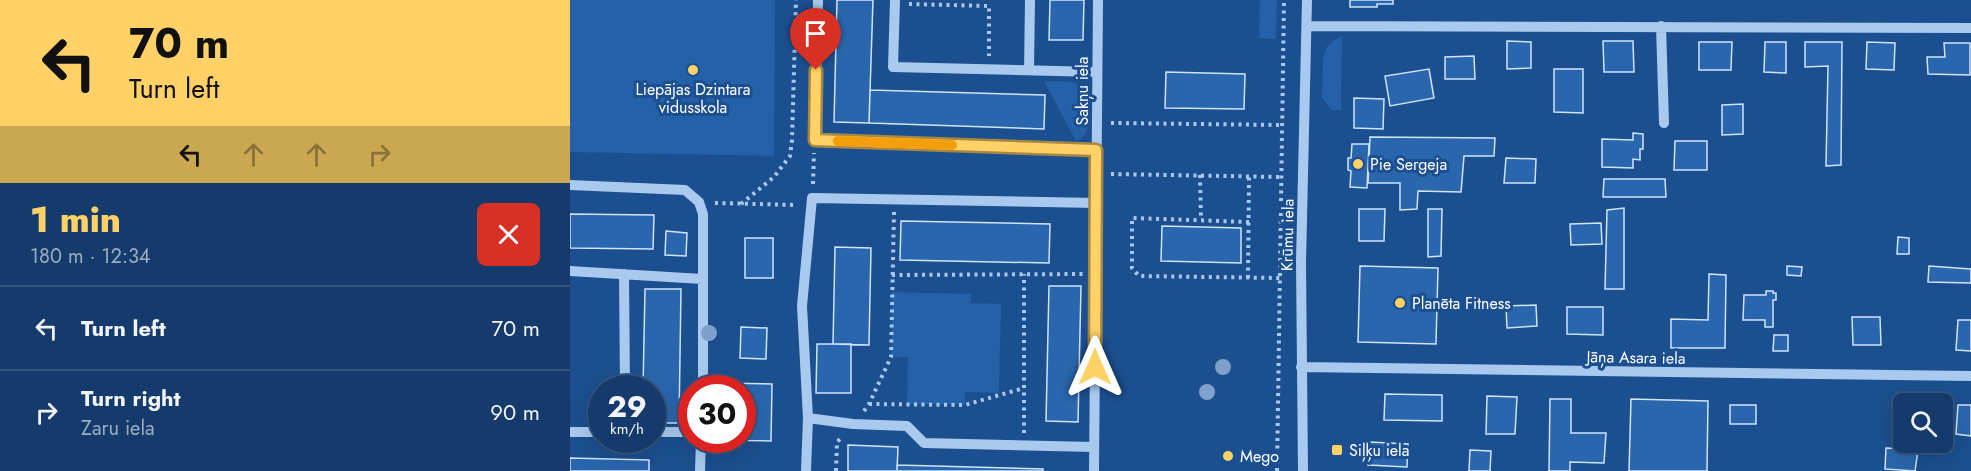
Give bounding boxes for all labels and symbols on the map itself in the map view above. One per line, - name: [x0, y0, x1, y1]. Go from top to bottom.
- pin: [790, 8, 841, 70]
- street label: Sakņu iela: [1071, 57, 1094, 125]
- marker: Liepājas Dzintara vidusskola: [686, 63, 700, 77]
- place label: Liepājas Dzintara vidusskola: [636, 78, 750, 119]
- place label: Pie Sergeja: [1370, 153, 1447, 176]
- marker: Pie Sergeja: [1351, 157, 1365, 171]
- street label: Krūmu iela: [1275, 199, 1300, 271]
- place label: Planēta Fitness: [1412, 292, 1511, 315]
- marker: Planēta Fitness: [1393, 296, 1407, 310]
- position arrow: [1063, 335, 1127, 399]
- street label: Jāņa Asara iela: [1584, 345, 1686, 370]
- speed limit sign: 30: [678, 375, 756, 453]
- place label: Siļķu iela: [1349, 439, 1409, 462]
- marker: Siļķu iela: [1330, 443, 1344, 457]
- place label: Mego: [1240, 445, 1279, 468]
- marker: Mego: [1221, 449, 1235, 463]

